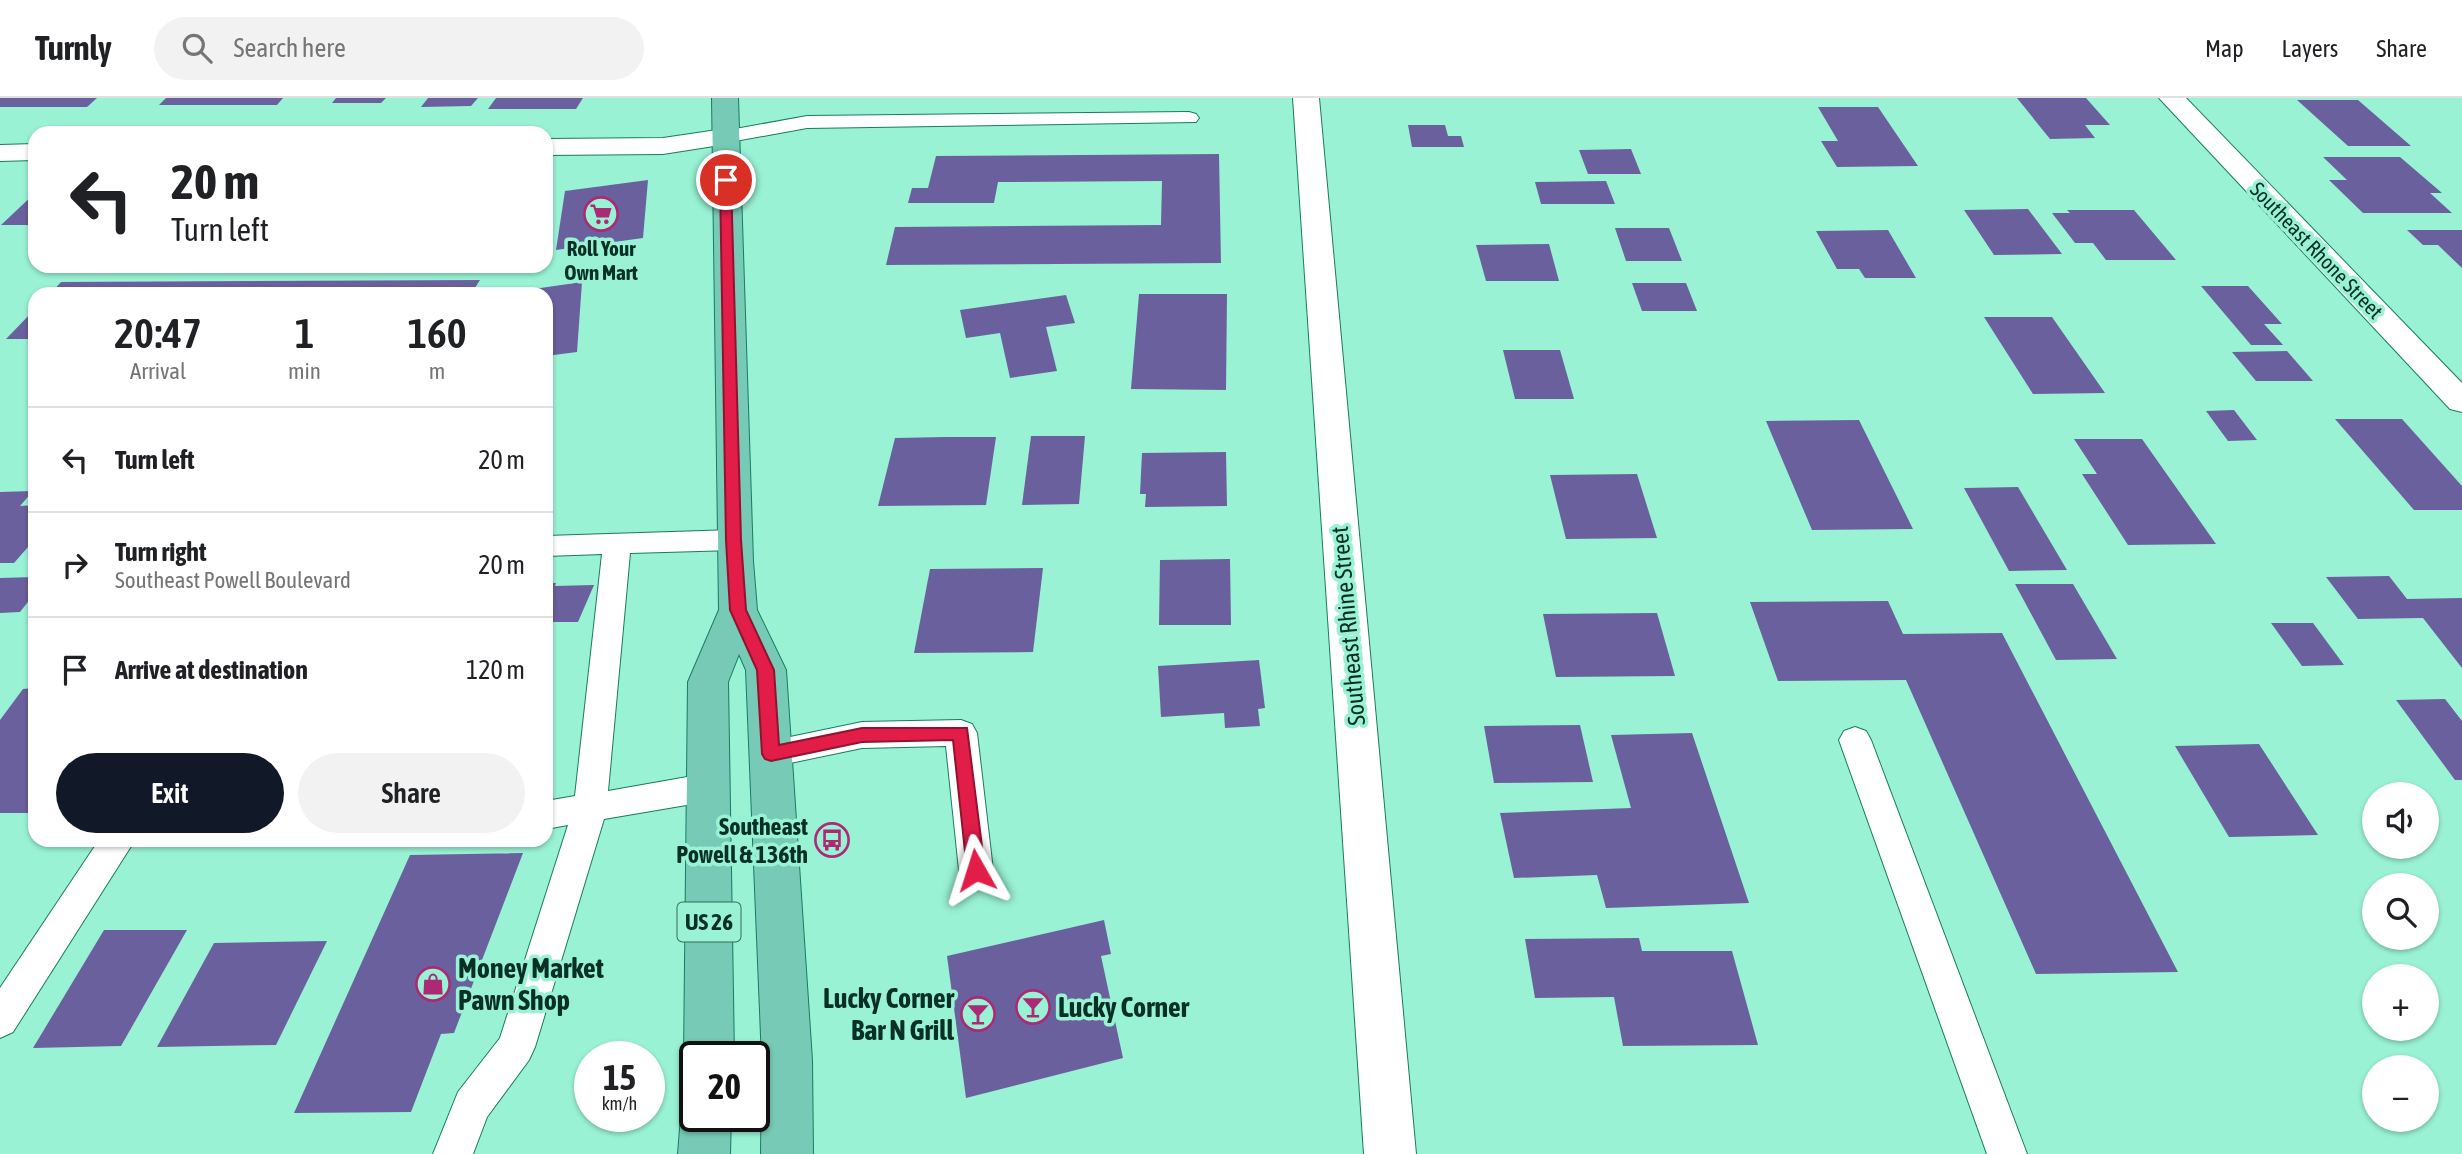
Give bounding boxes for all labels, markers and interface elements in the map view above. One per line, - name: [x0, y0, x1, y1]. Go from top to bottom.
- search box: [154, 17, 644, 80]
- text: Turnly: [35, 29, 112, 67]
- icon: search: [178, 29, 216, 67]
- text: Search here: [234, 33, 346, 63]
- text: Map: [2205, 35, 2244, 62]
- text: Layers: [2282, 35, 2338, 62]
- text: Share: [2376, 35, 2427, 62]
- pin: [696, 150, 756, 210]
- text: 20 m: [171, 153, 259, 209]
- icon: left: [56, 154, 147, 245]
- icon: arrive: [707, 161, 745, 199]
- street label: Southeast Rhone Street: [2246, 177, 2388, 323]
- supermarket icon: Roll Your Own Mart: [582, 195, 620, 233]
- text: Turn left: [171, 211, 269, 248]
- place label: Roll Your Own Mart: [564, 236, 638, 284]
- text: 20:47: [114, 309, 202, 357]
- text: 1: [295, 309, 314, 357]
- text: 160: [407, 309, 467, 357]
- text: Arrival: [130, 358, 186, 384]
- text: min: [288, 358, 321, 384]
- text: m: [429, 358, 445, 384]
- icon: left: [56, 441, 94, 479]
- text: Turn left: [115, 445, 195, 475]
- text: 20 m: [478, 445, 525, 475]
- street label: Southeast Rhine Street: [1326, 525, 1370, 727]
- text: Turn right: [115, 537, 206, 567]
- icon: right: [56, 546, 94, 584]
- text: 20 m: [478, 550, 525, 580]
- text: Southeast Powell Boulevard: [115, 567, 351, 593]
- icon: arrive: [56, 651, 94, 689]
- text: Arrive at destination: [115, 655, 308, 685]
- text: 120 m: [466, 655, 525, 685]
- button: Exit: [56, 753, 284, 833]
- button: Share: [298, 753, 525, 833]
- map controls: [2362, 782, 2439, 1132]
- button: sound: [2362, 782, 2439, 859]
- place label: Southeast Powell & 136th: [676, 813, 808, 868]
- bus stop icon: Southeast Powell & 136th: [813, 821, 851, 859]
- position arrow: [939, 833, 1013, 907]
- button: search: [2362, 873, 2439, 950]
- road number: US 26: [678, 902, 740, 942]
- place label: Money Market Pawn Shop: [458, 952, 604, 1016]
- button: +: [2362, 964, 2439, 1041]
- shop icon: Money Market Pawn Shop: [414, 965, 452, 1003]
- place label: Lucky Corner Bar N Grill: [823, 982, 955, 1046]
- bar icon: Lucky Corner: [1014, 988, 1052, 1026]
- place label: Lucky Corner: [1058, 991, 1190, 1023]
- bar icon: Lucky Corner Bar N Grill: [959, 995, 997, 1033]
- speed limit sign: 20: [679, 1041, 770, 1132]
- button: −: [2362, 1055, 2439, 1132]
- text: 15: [603, 1057, 636, 1097]
- text: km/h: [602, 1093, 637, 1114]

